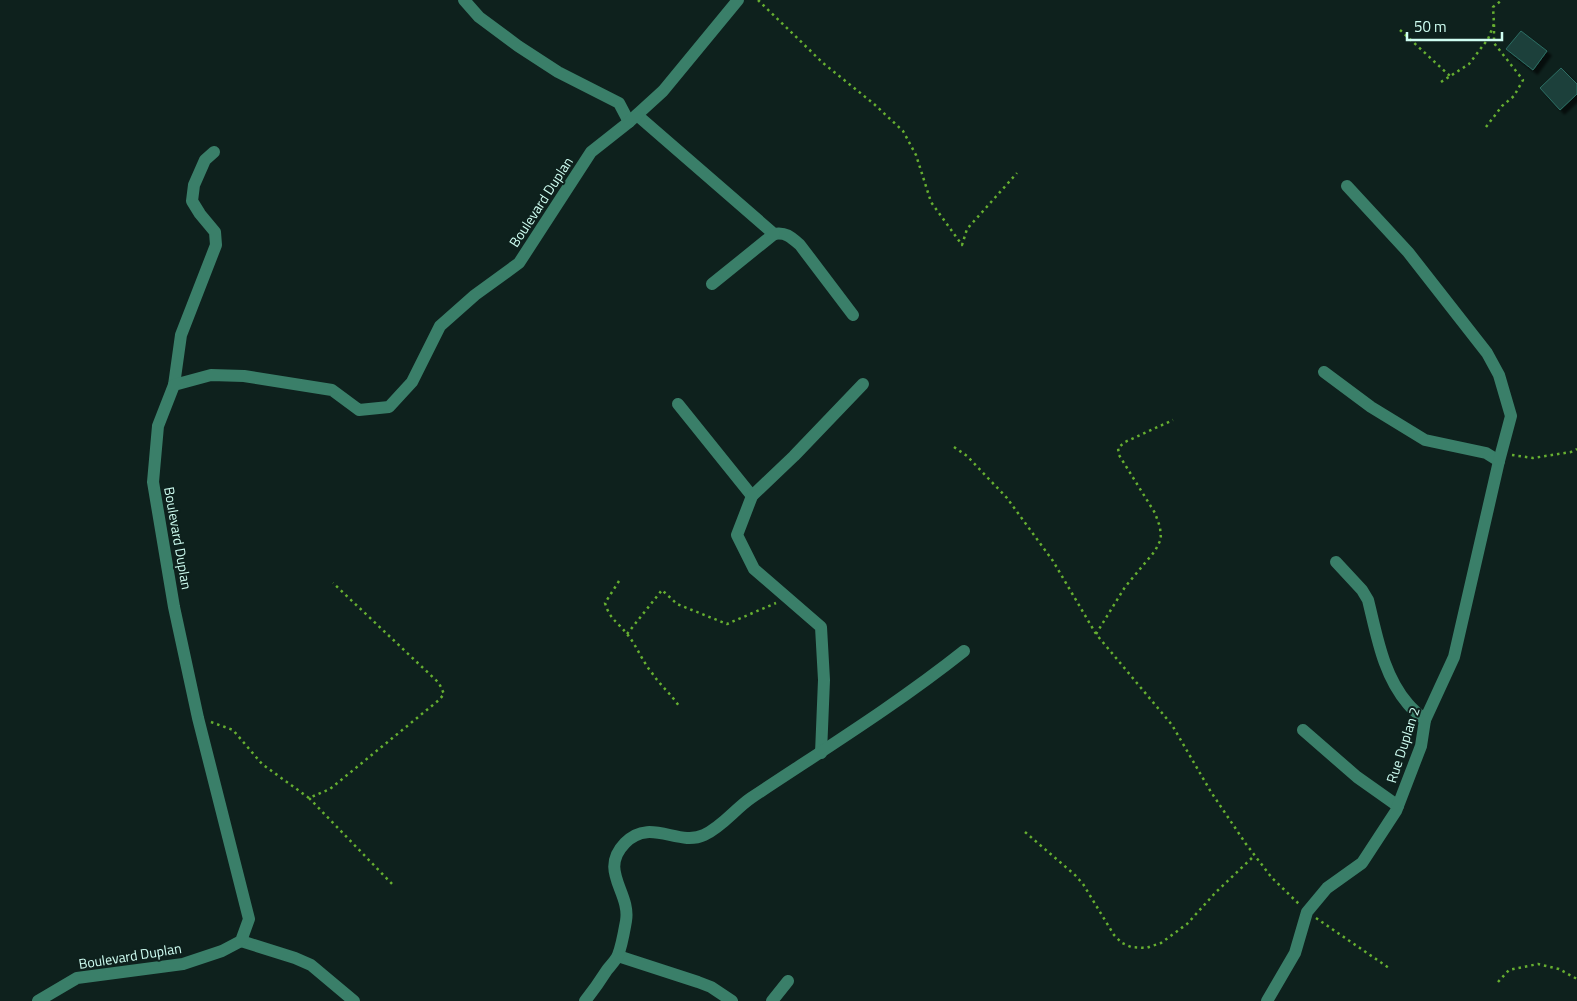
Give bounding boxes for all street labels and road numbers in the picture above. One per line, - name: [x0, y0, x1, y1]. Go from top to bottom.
- street label: Boulevard Duplan: [503, 152, 578, 251]
- street label: Boulevard Duplan: [159, 485, 198, 591]
- street label: Rue Duplan 2: [1380, 704, 1425, 786]
- street label: Boulevard Duplan: [77, 937, 183, 974]

